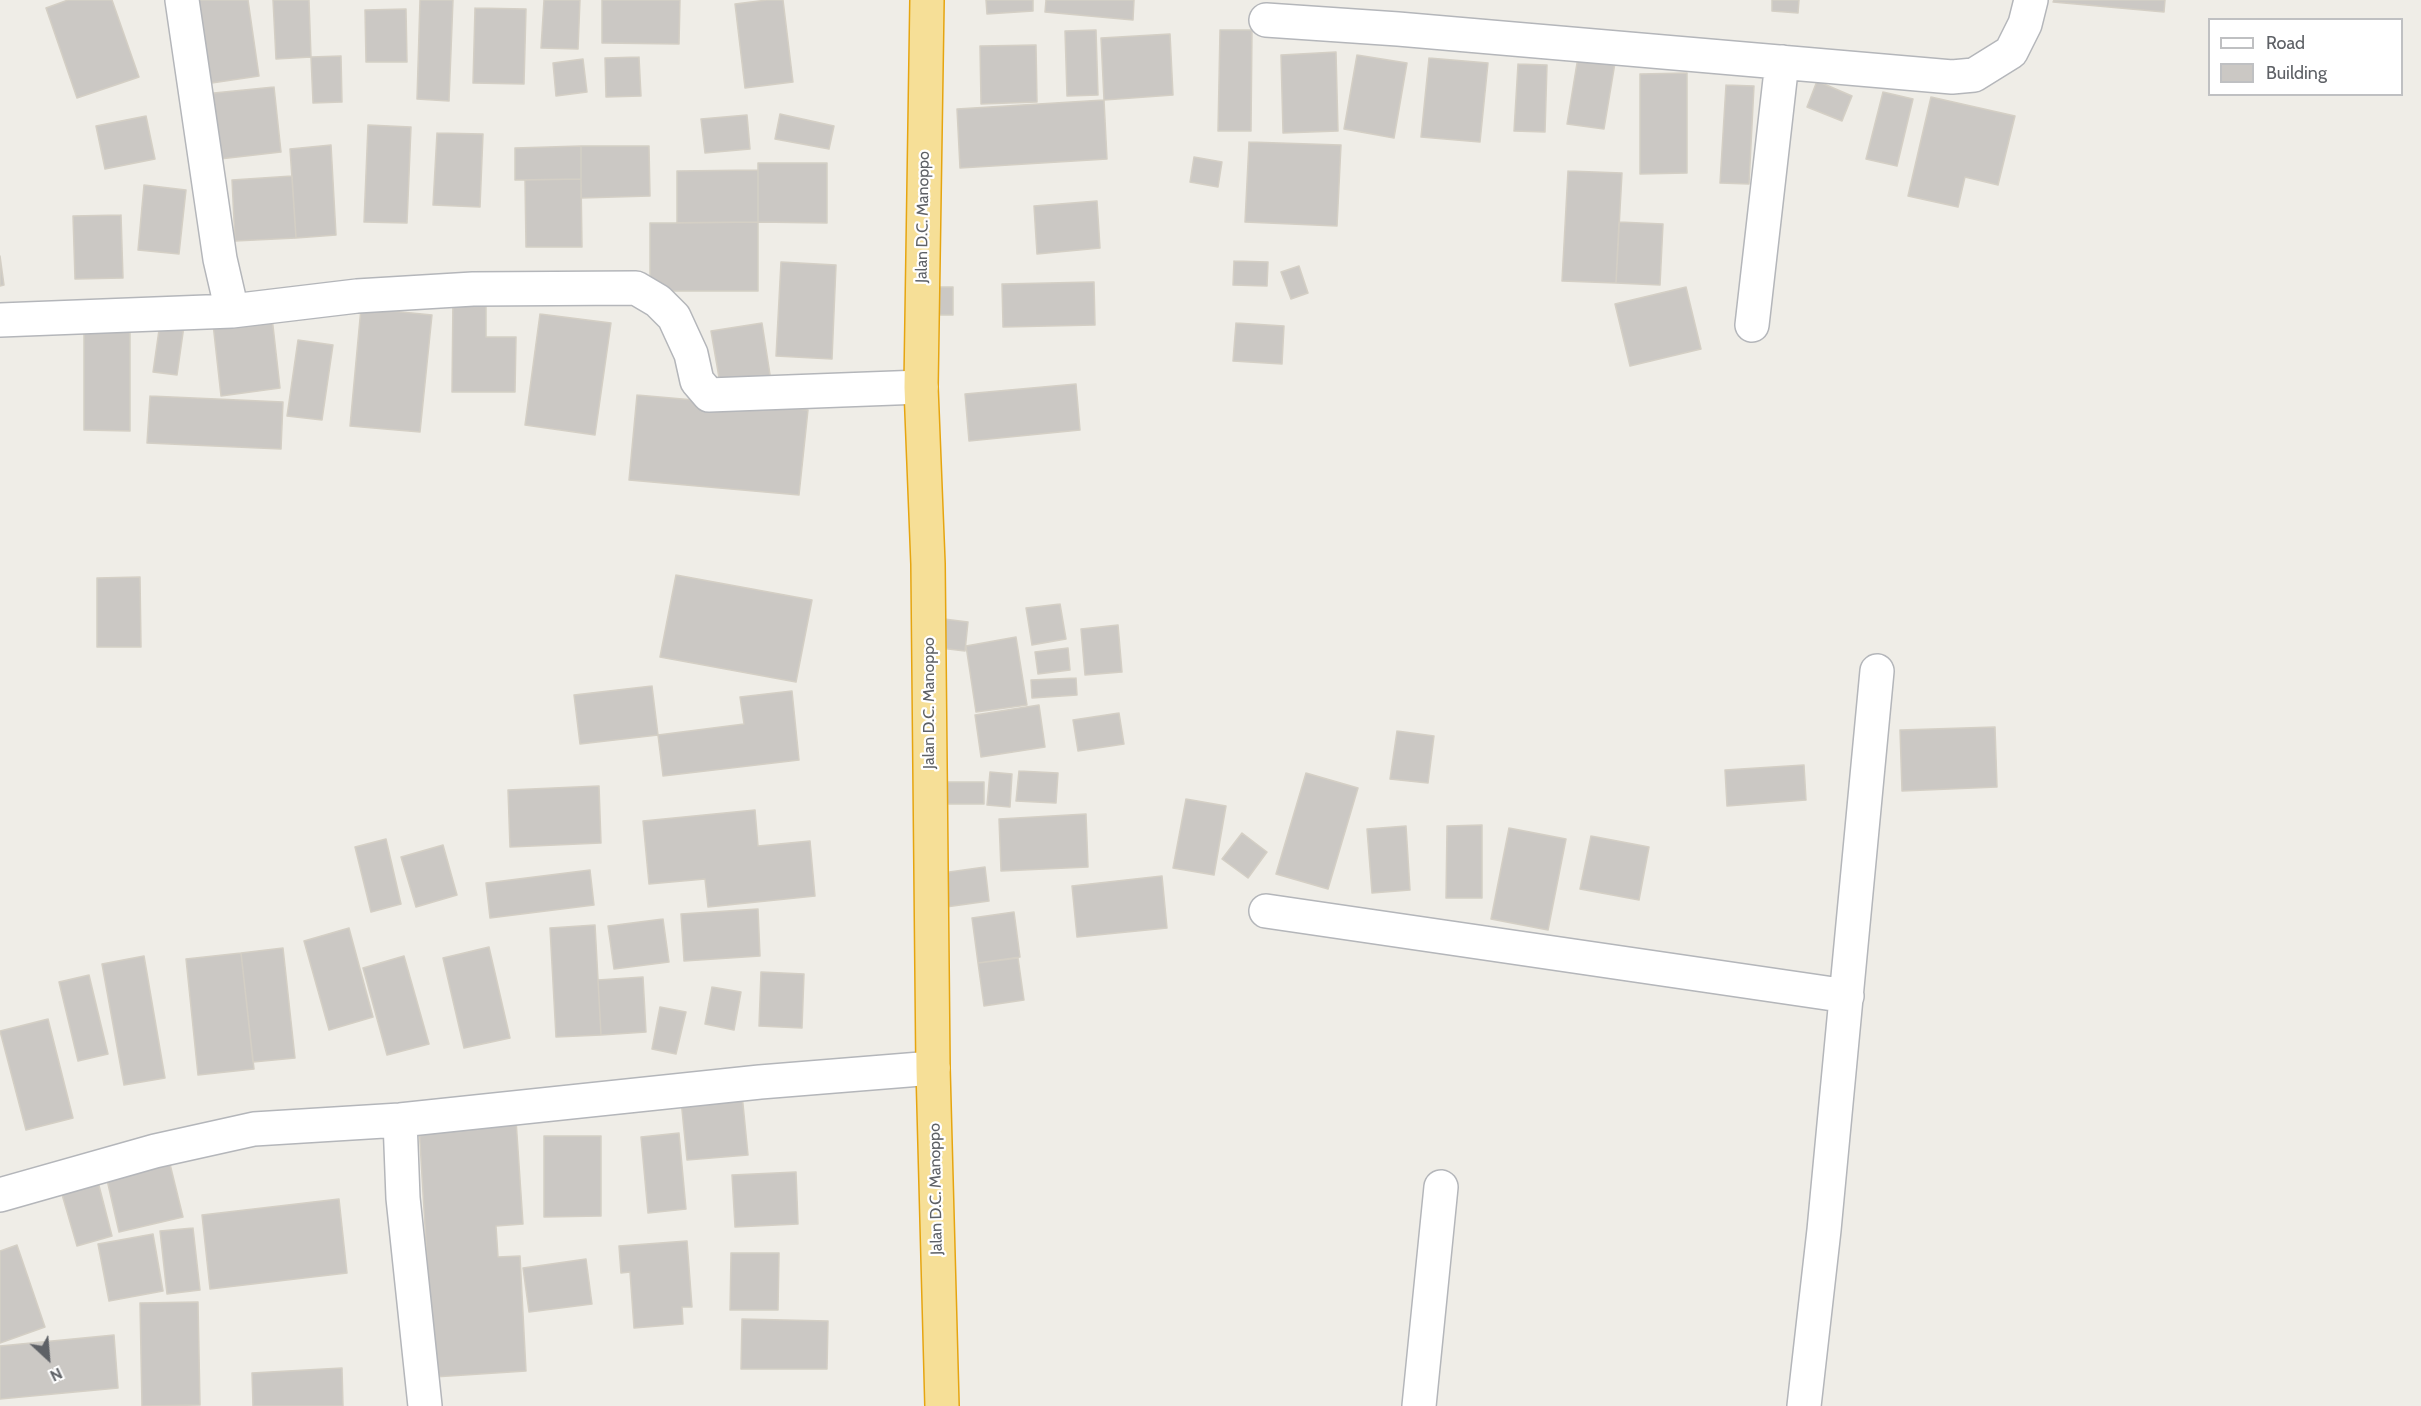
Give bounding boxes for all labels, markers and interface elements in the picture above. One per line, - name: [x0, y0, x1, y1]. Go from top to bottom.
- legend: [2208, 18, 2403, 96]
- text: Road: [2266, 32, 2305, 54]
- text: Building: [2266, 62, 2327, 84]
- street label: Jalan D.C. Manoppo: [912, 151, 934, 283]
- street label: Jalan D.C. Manoppo: [919, 637, 939, 769]
- street label: Jalan D.C. Manoppo: [925, 1123, 947, 1255]
- north arrow: [18, 1328, 78, 1388]
- text: N: [47, 1364, 65, 1386]

